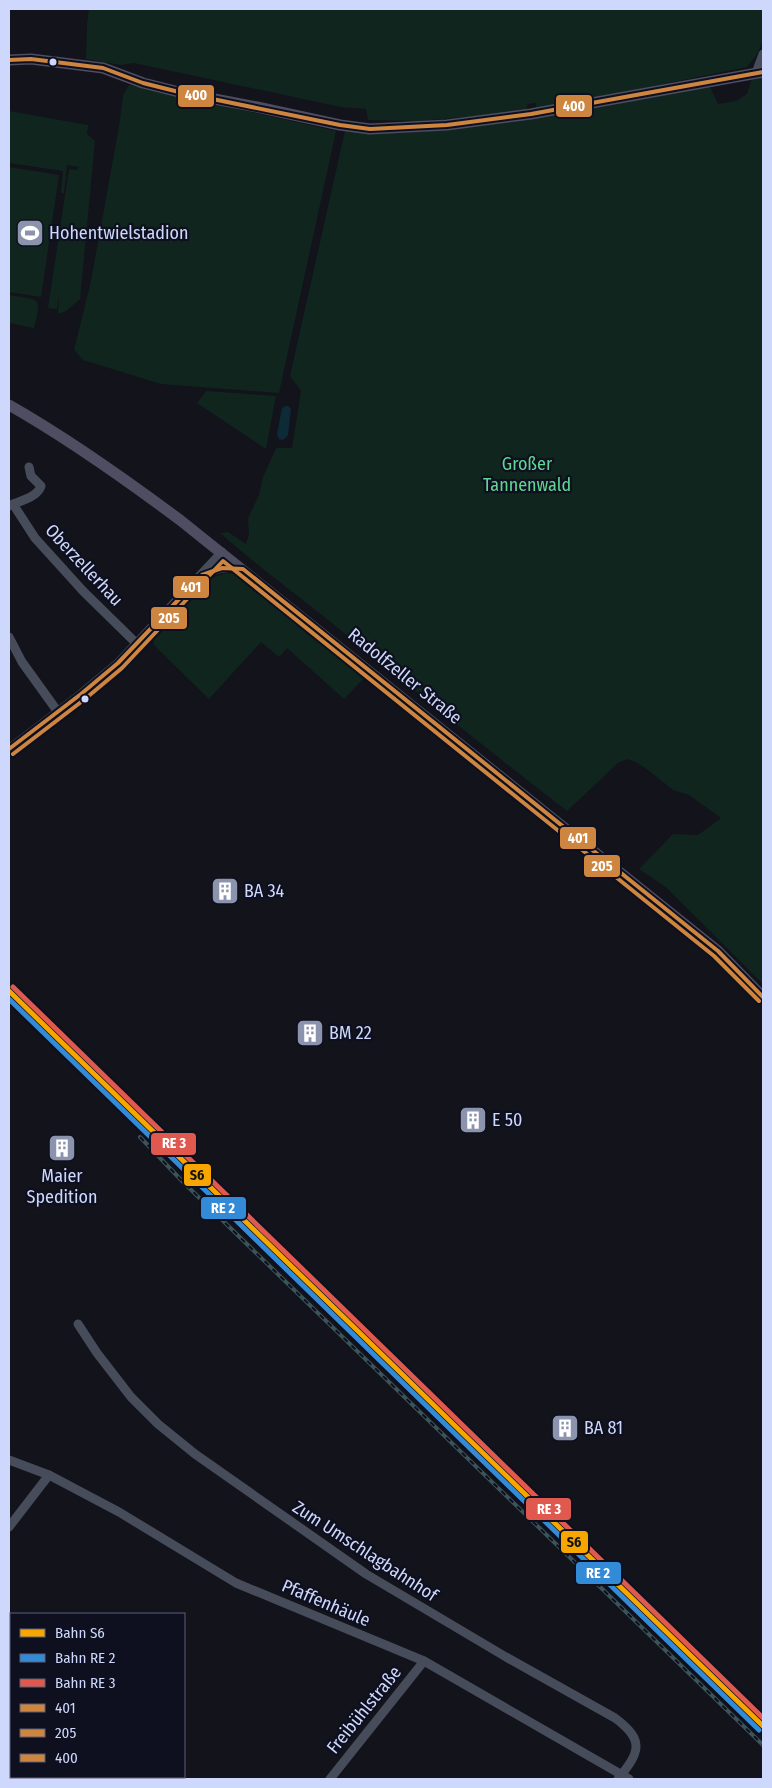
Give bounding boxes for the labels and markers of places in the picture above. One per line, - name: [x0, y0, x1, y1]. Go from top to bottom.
- unlabelled marker: [48, 57, 58, 67]
- sports icon: Hohentwielstadion: [15, 218, 45, 248]
- place label: Hohentwielstadion: [49, 222, 189, 244]
- unlabelled marker: [80, 694, 90, 704]
- building icon: BA 34: [210, 876, 240, 906]
- place label: BA 34: [244, 880, 284, 902]
- building icon: BM 22: [295, 1018, 325, 1048]
- place label: BM 22: [329, 1022, 372, 1044]
- building icon: E 50: [458, 1105, 488, 1135]
- place label: E 50: [492, 1109, 522, 1131]
- building icon: Maier Spedition: [47, 1133, 77, 1163]
- place label: Maier Spedition: [27, 1165, 97, 1208]
- building icon: BA 81: [550, 1413, 580, 1443]
- place label: BA 81: [584, 1417, 623, 1439]

